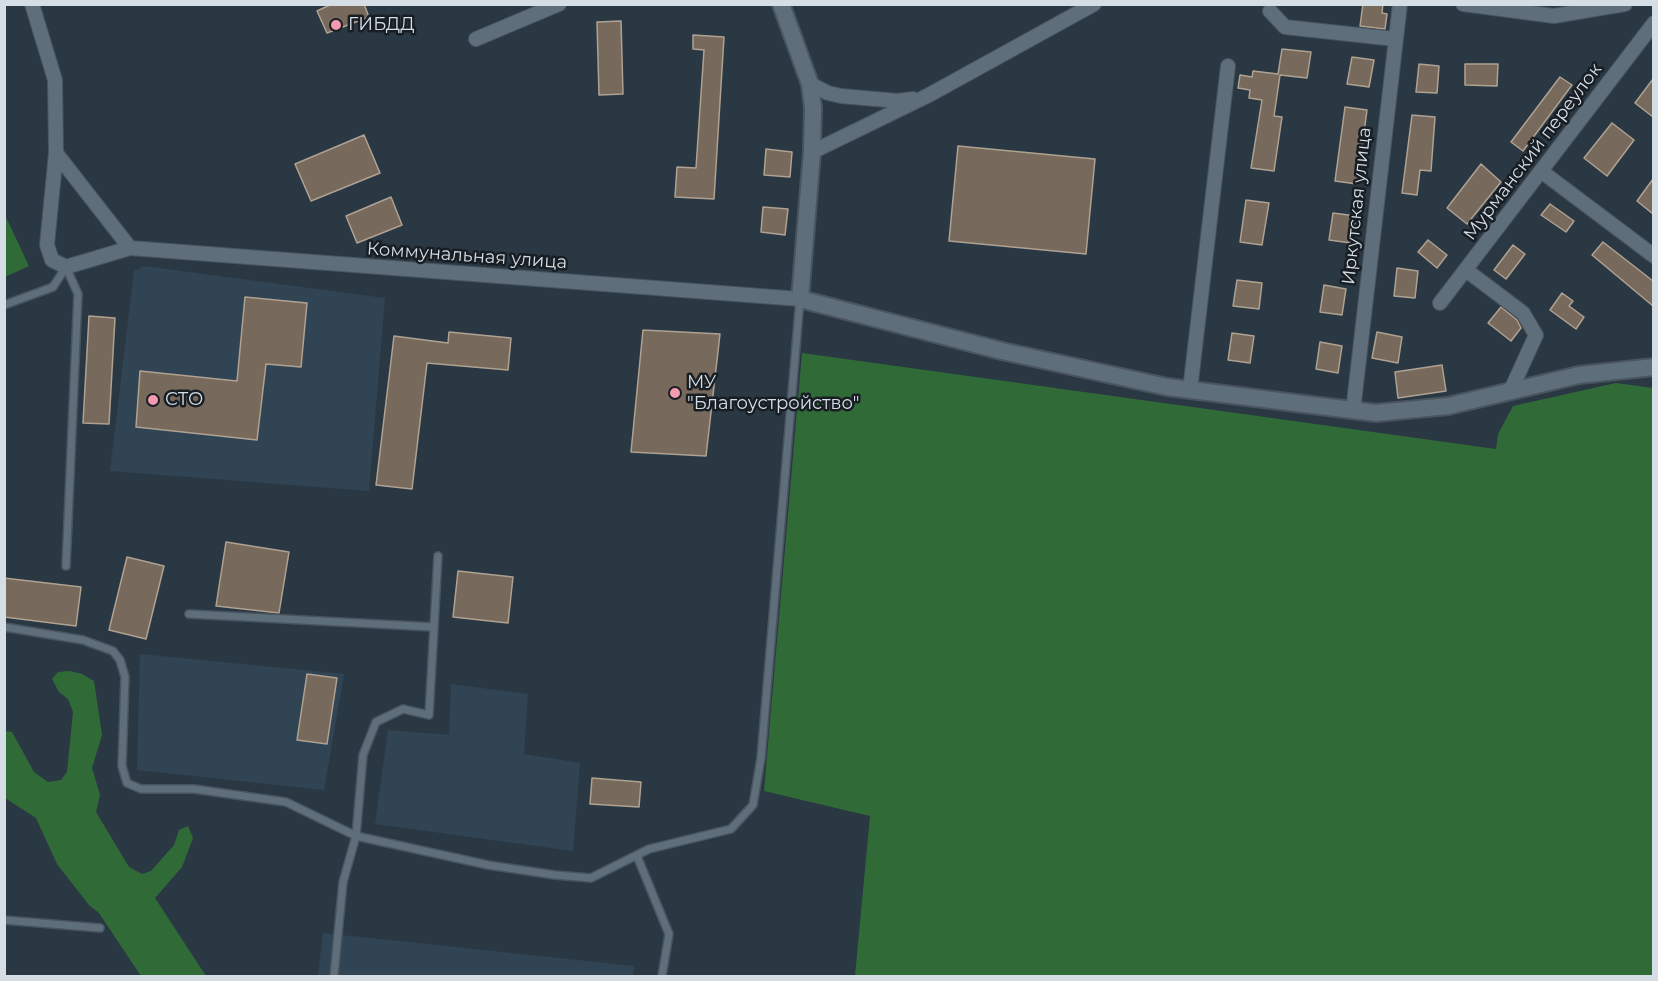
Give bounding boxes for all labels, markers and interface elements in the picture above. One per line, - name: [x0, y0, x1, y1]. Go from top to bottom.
- place label: ГИБДД: [348, 14, 414, 36]
- marker: ГИБДД: [329, 18, 343, 32]
- street label: Мурманский переулок: [1459, 59, 1607, 245]
- street label: Иркутская улица: [1338, 126, 1376, 286]
- street label: Коммунальная улица: [366, 238, 568, 274]
- place label: МУ "Благоустройство": [687, 372, 859, 415]
- marker: МУ "Благоустройство": [668, 386, 682, 400]
- place label: СТО: [165, 389, 203, 411]
- marker: СТО: [146, 393, 160, 407]

